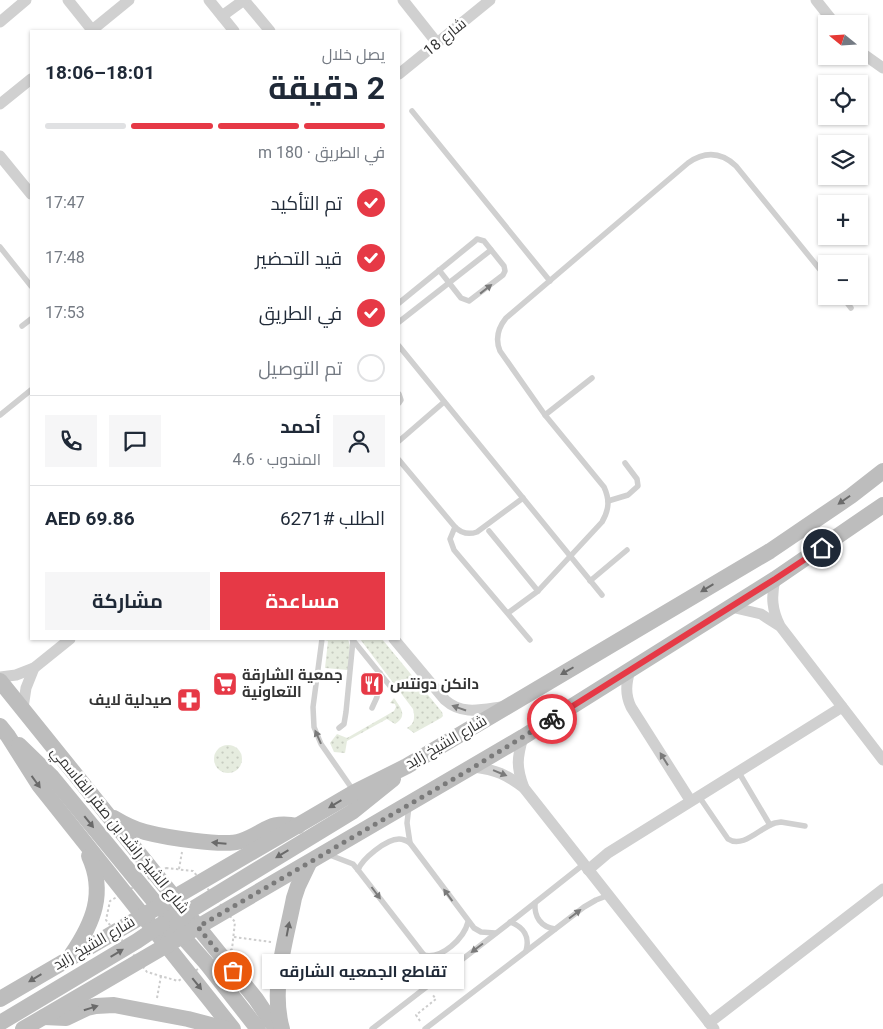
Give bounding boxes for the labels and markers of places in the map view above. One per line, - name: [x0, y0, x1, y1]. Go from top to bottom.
- pin: [801, 527, 843, 569]
- place label: جمعية الشارقة التعاونية: [242, 666, 343, 701]
- supermarket icon: جمعية الشارقة التعاونية: [212, 671, 238, 697]
- restaurant icon: دانكن دونتس: [359, 671, 385, 697]
- place label: دانكن دونتس: [390, 675, 479, 693]
- pharmacy icon: صيدلية لايف: [176, 687, 202, 713]
- place label: صيدلية لايف: [89, 691, 172, 709]
- pin: [212, 950, 254, 992]
- callout: تقاطع الجمعيه الشارقه: [263, 954, 466, 988]

